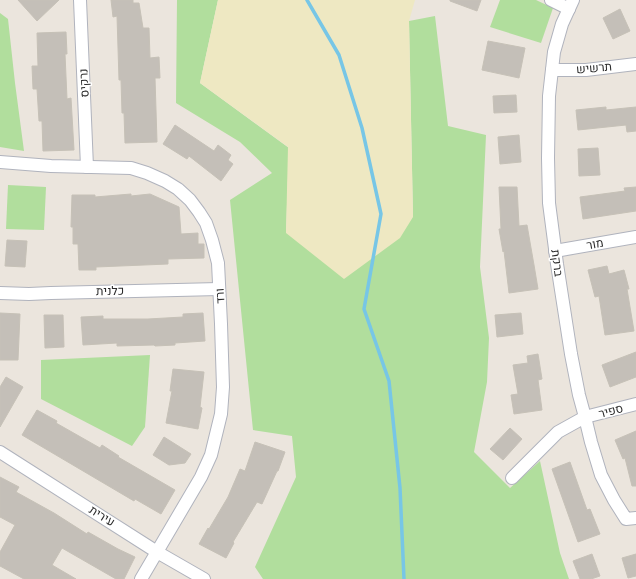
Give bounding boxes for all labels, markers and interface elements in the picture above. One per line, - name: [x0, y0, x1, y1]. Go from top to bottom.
- street label: תרשיש: [575, 58, 612, 76]
- street label: נרקיס: [75, 68, 91, 98]
- street label: מור: [585, 235, 604, 251]
- street label: ברקת: [549, 248, 567, 278]
- street label: כלנית: [96, 283, 124, 297]
- street label: ורד: [212, 288, 226, 304]
- street label: ספיר: [597, 400, 624, 420]
- street label: עירית: [87, 502, 118, 528]

